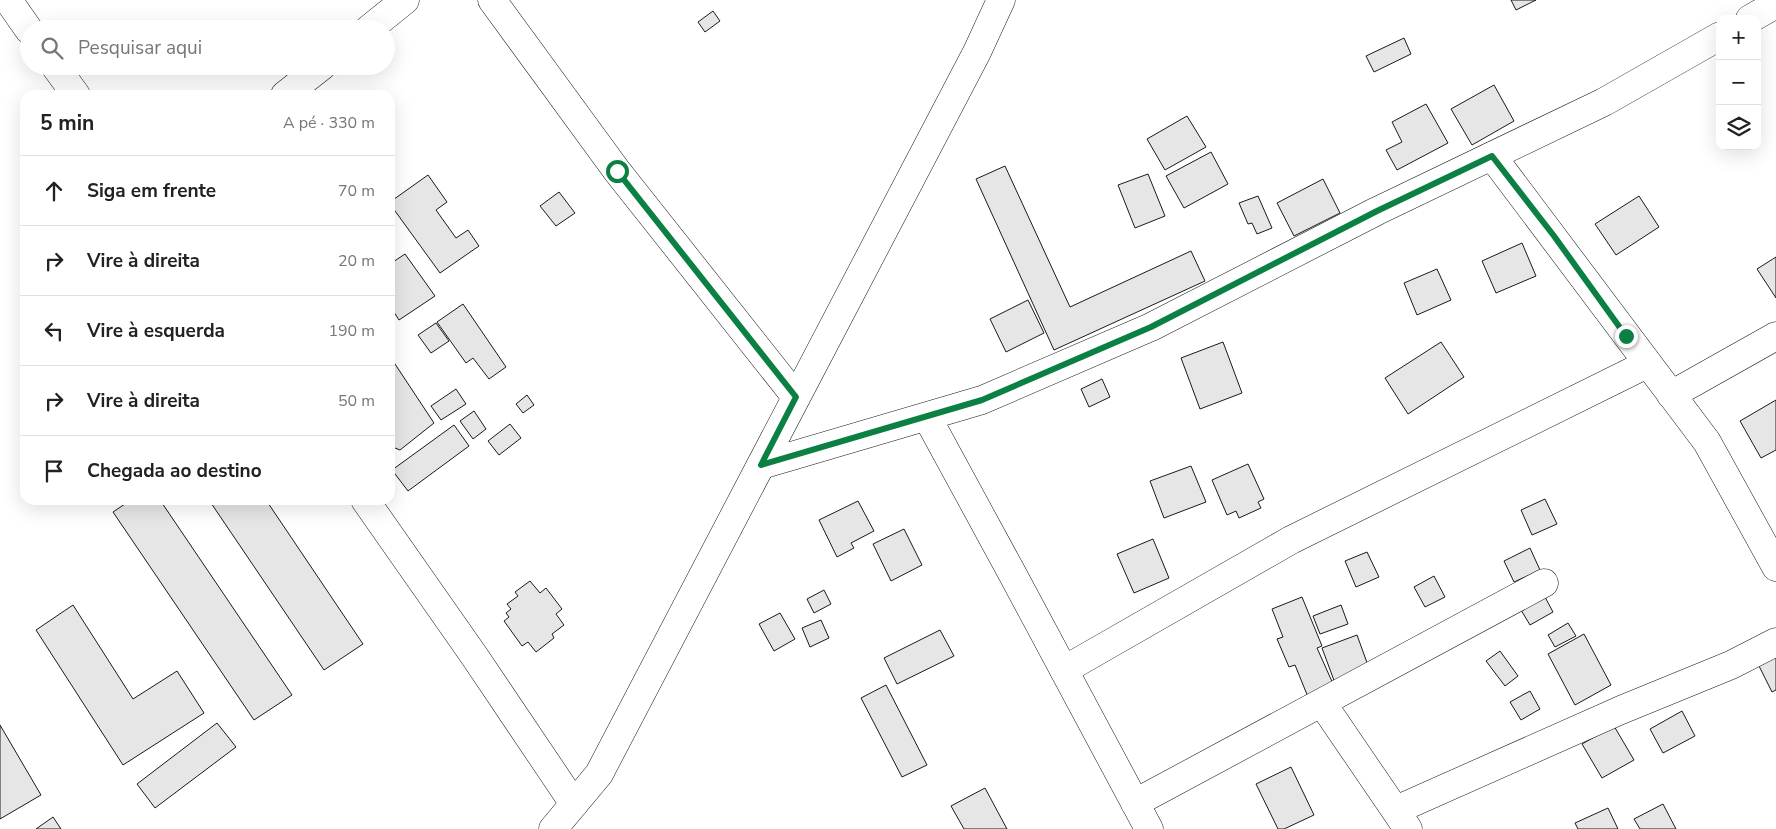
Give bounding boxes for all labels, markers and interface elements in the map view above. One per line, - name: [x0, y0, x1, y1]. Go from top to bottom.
- map controls: [1716, 15, 1761, 150]
- button: +: [1716, 15, 1761, 60]
- search box: [20, 20, 395, 75]
- icon: search: [38, 34, 66, 62]
- text: Pesquisar aqui: [78, 35, 202, 61]
- button: −: [1716, 60, 1761, 105]
- button: layers: [1716, 105, 1761, 150]
- text: 5 min: [40, 109, 94, 137]
- text: A pé · 330 m: [283, 112, 375, 134]
- route start: [606, 160, 629, 183]
- icon: ahead: [40, 177, 68, 205]
- text: Siga em frente: [87, 178, 216, 204]
- text: 70 m: [338, 180, 375, 202]
- icon: right: [40, 247, 68, 275]
- text: Vire à direita: [87, 248, 200, 274]
- text: 20 m: [338, 250, 375, 272]
- icon: left: [40, 317, 68, 345]
- text: Vire à esquerda: [87, 318, 225, 344]
- text: 190 m: [328, 320, 375, 342]
- route end: [1615, 325, 1638, 348]
- icon: right: [40, 387, 68, 415]
- text: Vire à direita: [87, 388, 200, 414]
- text: 50 m: [338, 390, 375, 412]
- icon: arrive: [40, 457, 68, 485]
- text: Chegada ao destino: [87, 458, 262, 484]

